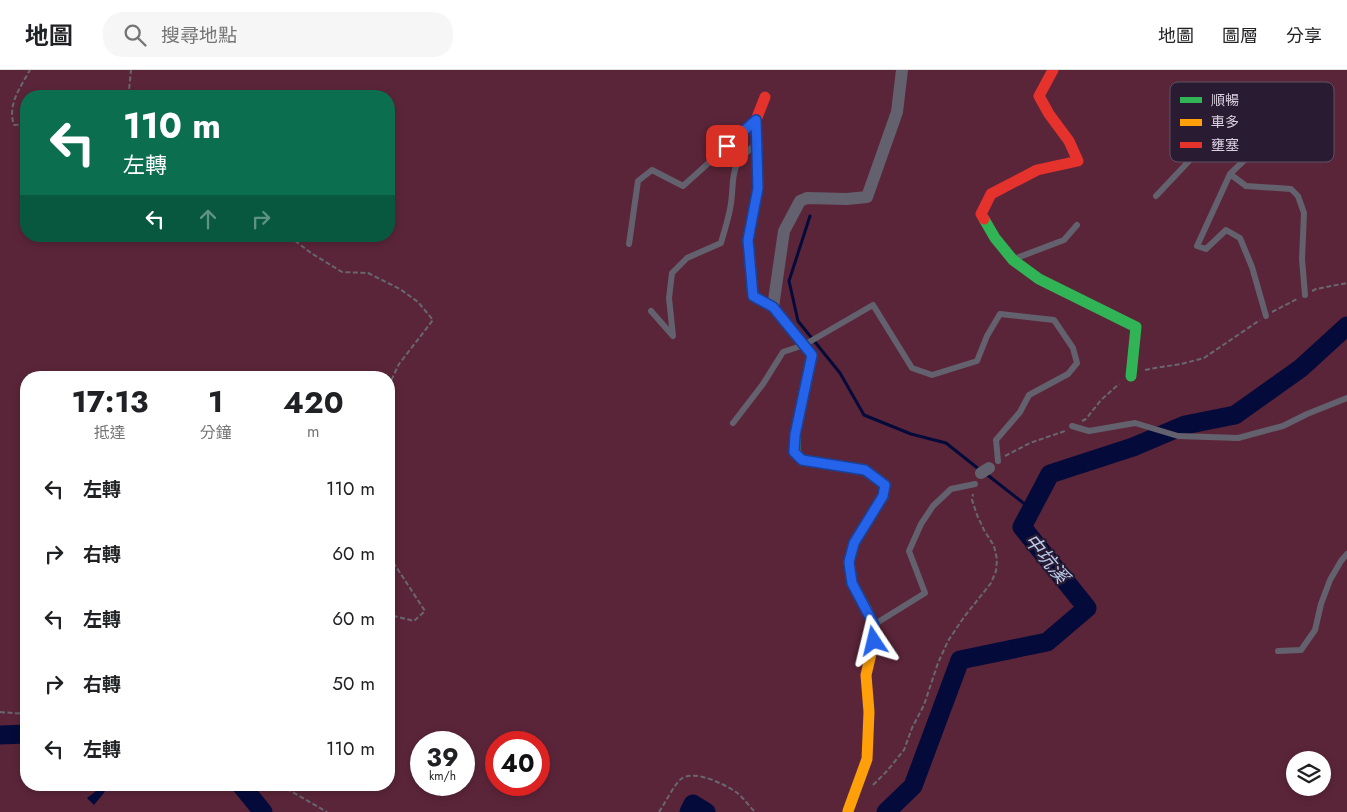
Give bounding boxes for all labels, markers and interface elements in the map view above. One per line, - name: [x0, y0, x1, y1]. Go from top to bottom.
- search box: [103, 12, 453, 57]
- text: 地圖: [25, 18, 73, 53]
- icon: search: [121, 21, 149, 49]
- text: 搜尋地點: [161, 22, 237, 49]
- text: 地圖: [1158, 23, 1194, 49]
- text: 圖層: [1222, 23, 1258, 49]
- text: 分享: [1286, 23, 1322, 49]
- legend: [1170, 82, 1334, 162]
- text: 順暢: [1211, 90, 1239, 110]
- text: 110 m: [123, 101, 221, 151]
- icon: left: [40, 110, 105, 175]
- text: 車多: [1211, 112, 1239, 132]
- pin: [706, 125, 748, 167]
- icon: arrive: [713, 132, 741, 160]
- text: 壅塞: [1211, 135, 1239, 155]
- text: 左轉: [123, 149, 167, 181]
- icon: left: [141, 205, 169, 233]
- icon: ahead: [194, 205, 222, 233]
- icon: right: [247, 205, 275, 233]
- text: 17:13: [71, 380, 148, 423]
- text: 1: [208, 380, 223, 423]
- text: 420: [283, 381, 344, 424]
- text: m: [307, 420, 320, 443]
- text: 抵達: [94, 421, 126, 444]
- text: 分鐘: [200, 421, 232, 444]
- icon: left: [40, 475, 68, 503]
- text: 110 m: [326, 475, 375, 502]
- text: 左轉: [83, 476, 121, 503]
- water label: 中坑溪: [1018, 528, 1077, 591]
- icon: right: [40, 540, 68, 568]
- text: 60 m: [332, 540, 375, 567]
- text: 右轉: [83, 541, 121, 568]
- icon: left: [40, 605, 68, 633]
- text: 60 m: [332, 605, 375, 632]
- text: 左轉: [83, 606, 121, 633]
- position arrow: [847, 614, 899, 666]
- icon: right: [40, 670, 68, 698]
- text: 50 m: [332, 670, 375, 697]
- text: 右轉: [83, 671, 121, 698]
- speed limit sign: 40: [485, 731, 550, 796]
- icon: left: [40, 735, 68, 763]
- text: 110 m: [326, 735, 375, 762]
- text: 左轉: [83, 736, 121, 763]
- text: 39: [426, 739, 459, 775]
- map controls: [1286, 751, 1331, 796]
- button: layers: [1286, 751, 1331, 796]
- text: km/h: [429, 767, 456, 785]

